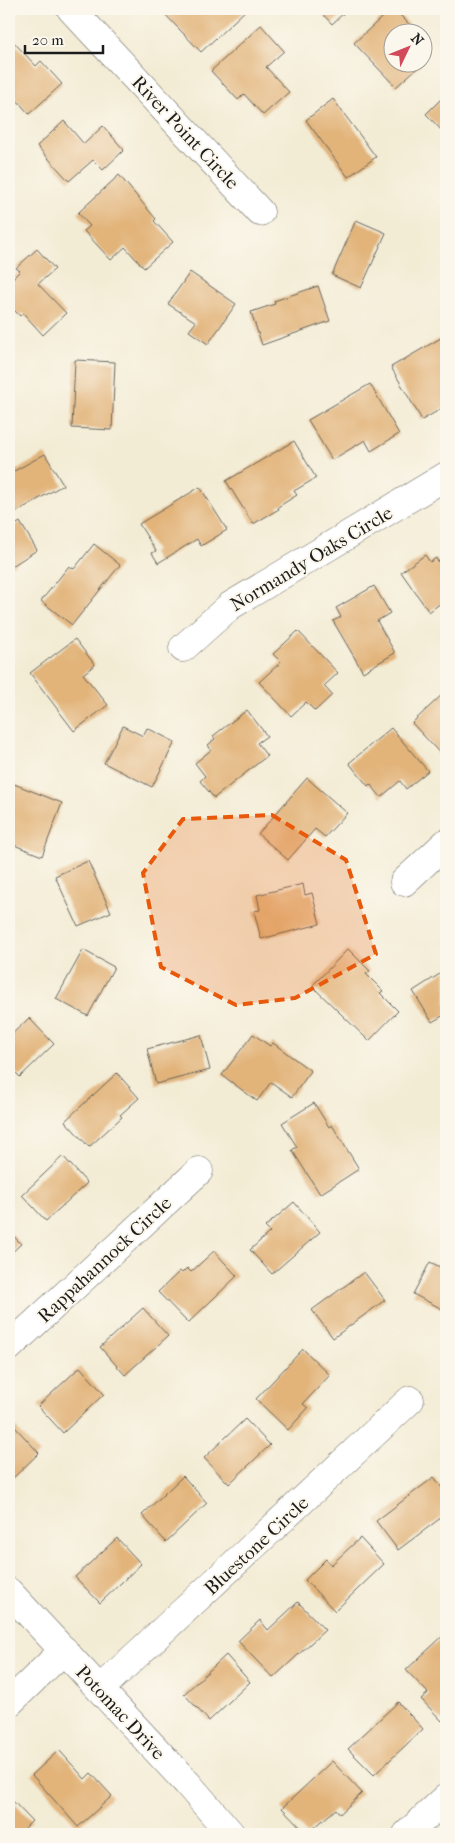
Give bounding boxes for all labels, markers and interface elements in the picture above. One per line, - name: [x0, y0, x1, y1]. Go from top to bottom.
- scale bar: [25, 22, 102, 54]
- north arrow: [382, 22, 432, 72]
- text: N: [407, 30, 427, 49]
- text: 20 m: [32, 31, 64, 49]
- street label: River Point Circle: [127, 72, 243, 194]
- street label: Normandy Oaks Circle: [226, 502, 397, 616]
- street label: Rappahannock Circle: [33, 1192, 176, 1327]
- street label: Bluestone Circle: [200, 1492, 313, 1600]
- street label: Potomac Drive: [71, 1661, 169, 1764]

